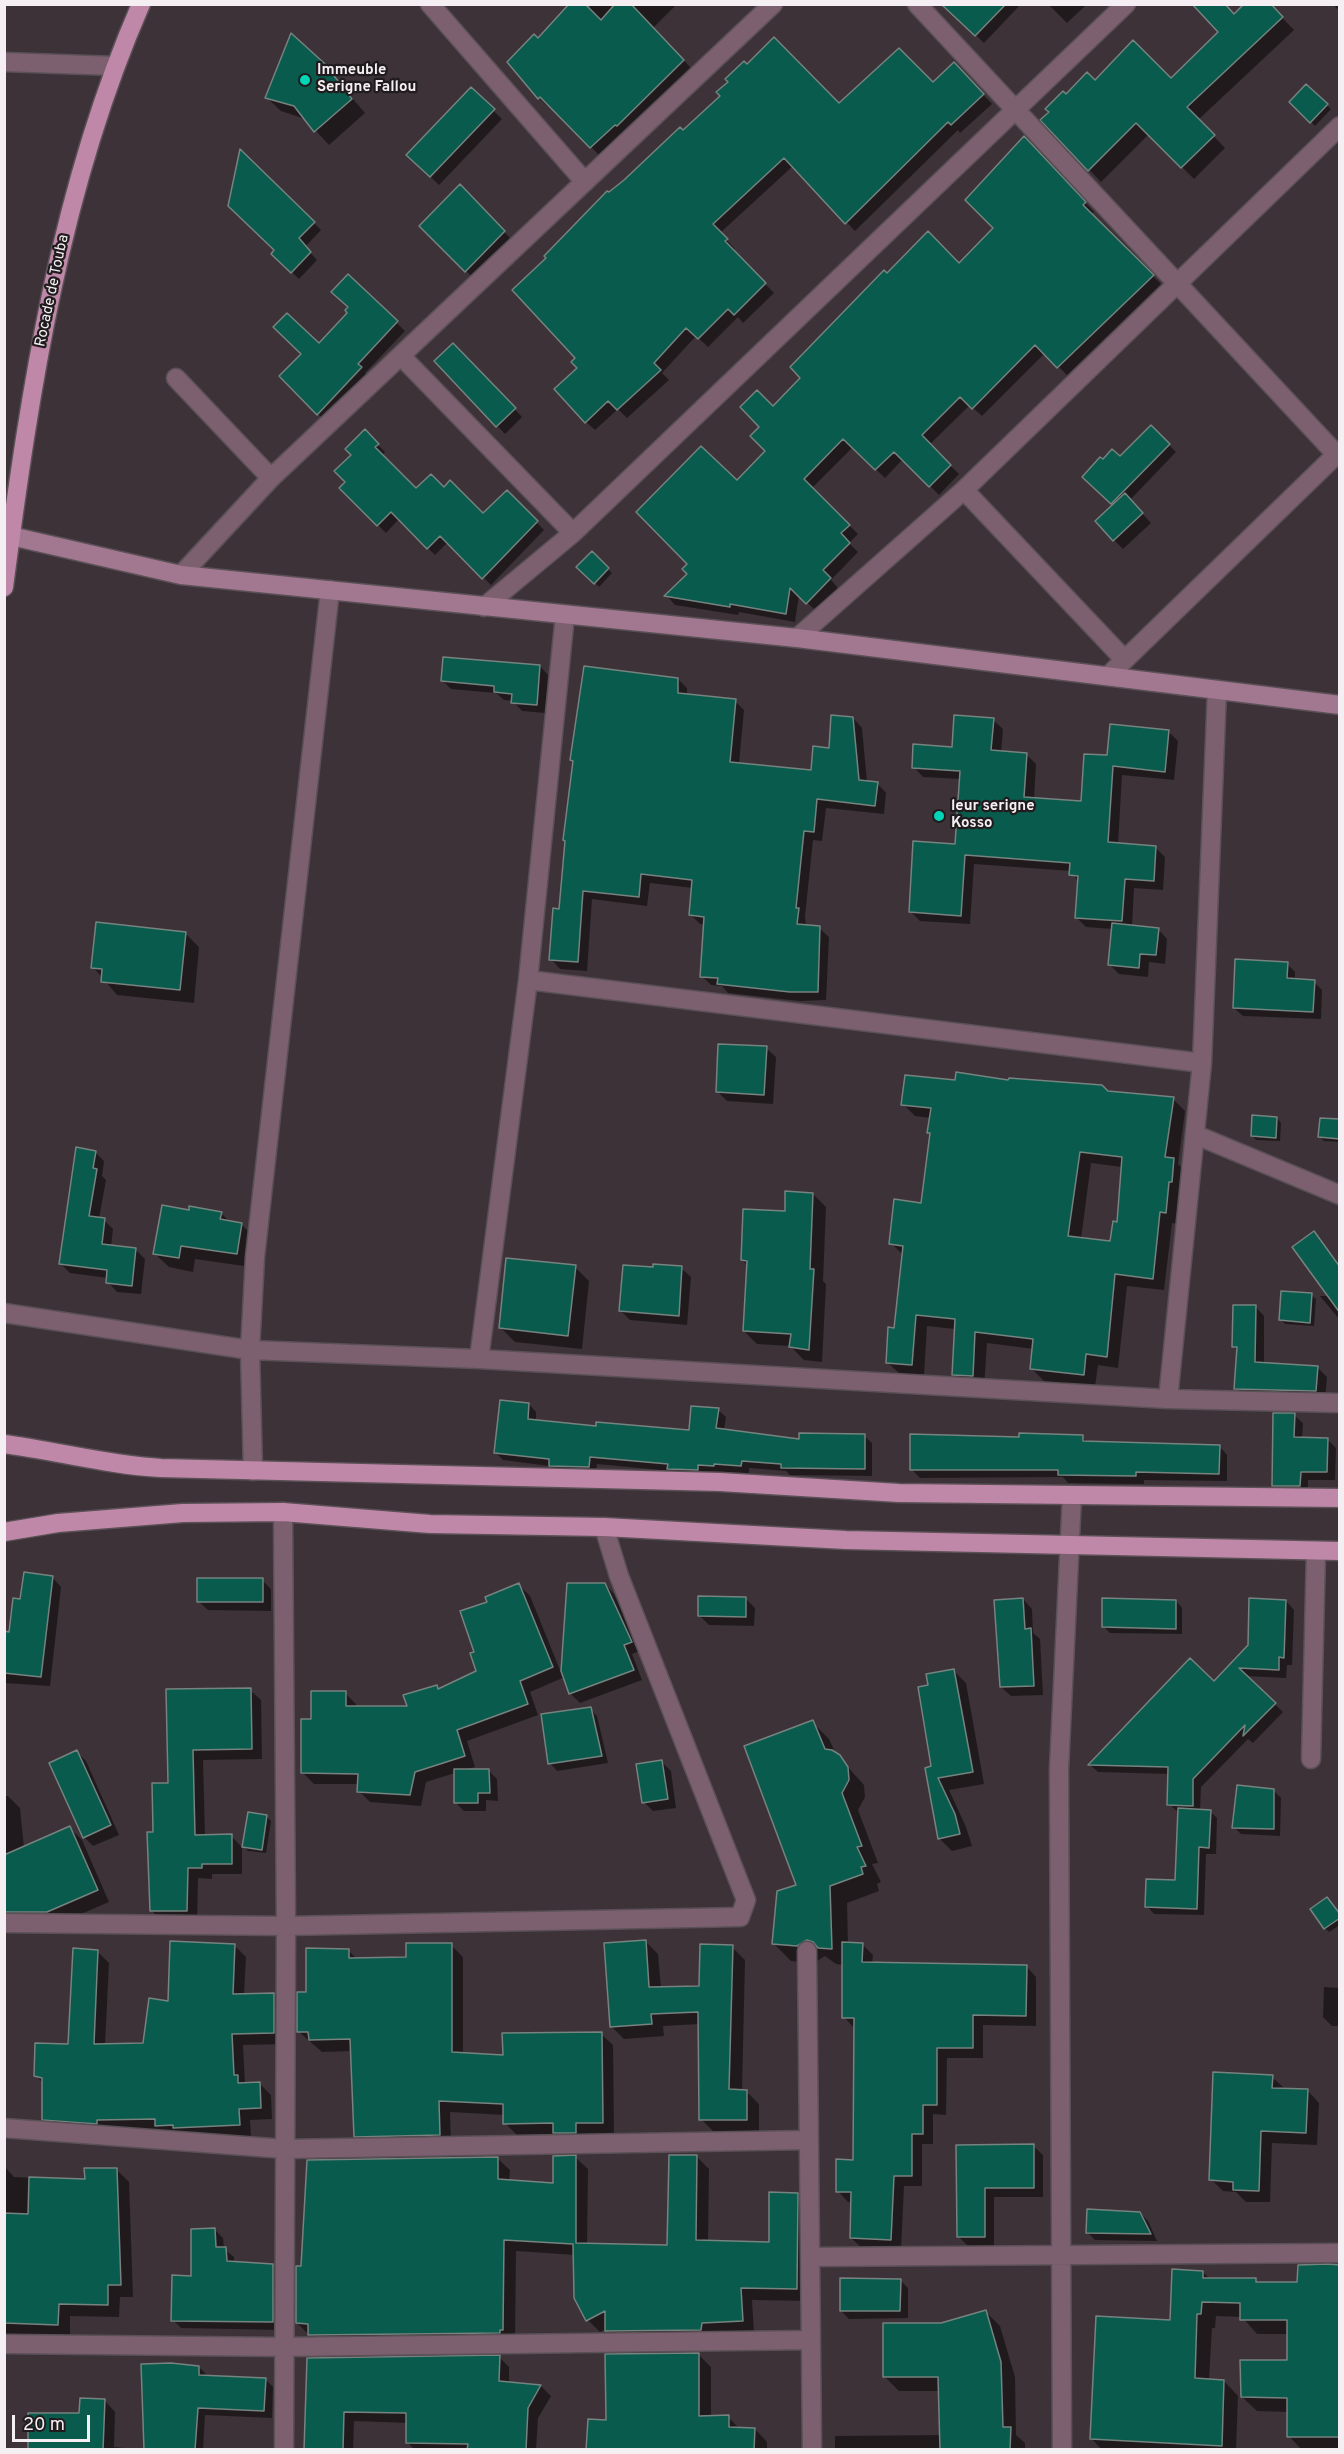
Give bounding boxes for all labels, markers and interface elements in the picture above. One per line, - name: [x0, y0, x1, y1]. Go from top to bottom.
- place label: Immeuble Serigne Fallou: [317, 62, 416, 97]
- marker: Immeuble Serigne Fallou: [298, 73, 312, 87]
- street label: Rocade de Touba: [32, 233, 74, 349]
- place label: leur serigne Kosso: [951, 798, 1035, 833]
- marker: leur serigne Kosso: [932, 809, 946, 823]
- scale bar: [15, 2403, 93, 2441]
- text: 20 m: [23, 2414, 65, 2437]

